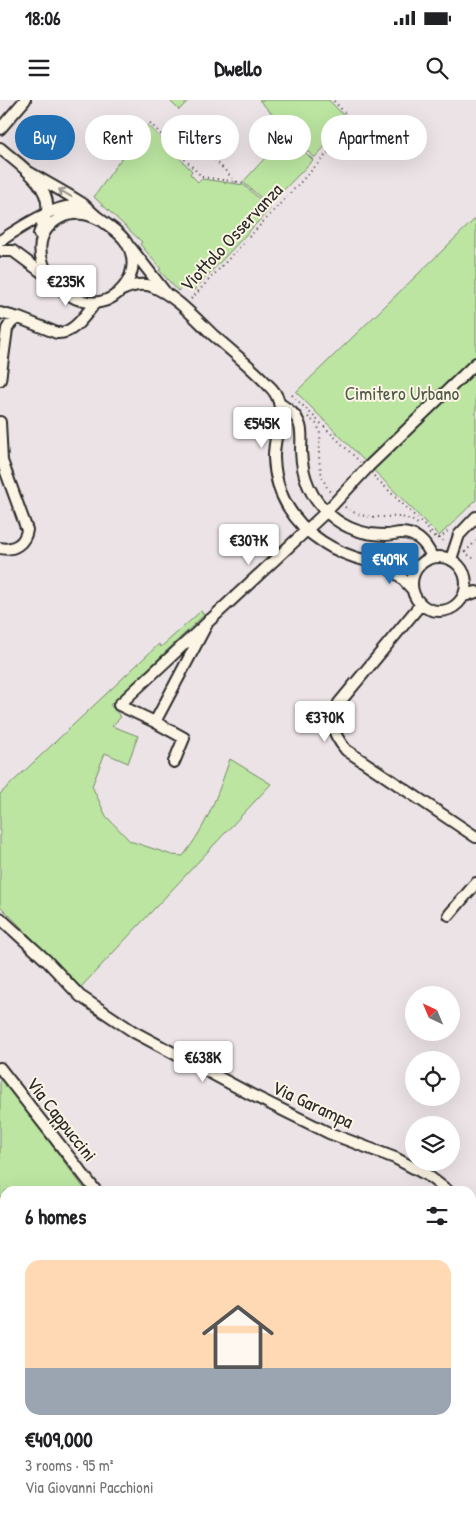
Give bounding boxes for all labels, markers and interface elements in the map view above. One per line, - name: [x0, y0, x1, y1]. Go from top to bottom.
- text: 18:06: [25, 5, 61, 31]
- text: Dwello: [214, 53, 262, 83]
- icon: menu: [25, 54, 53, 82]
- icon: search: [423, 54, 451, 82]
- chip: Buy: [15, 115, 75, 160]
- chip: Rent: [85, 115, 151, 160]
- chip: Filters: [161, 115, 239, 160]
- chip: New: [249, 115, 311, 160]
- chip: Apartment: [321, 115, 427, 160]
- street label: Viottolo Osservanza: [174, 177, 289, 297]
- one-way arrow: [58, 188, 72, 198]
- pin: €235K: [31, 264, 101, 307]
- text: €235K: [47, 270, 85, 292]
- park label: Cimitero Urbano: [345, 380, 460, 406]
- pin: €545K: [227, 406, 297, 449]
- text: €545K: [244, 412, 280, 434]
- pin: €307K: [214, 524, 284, 566]
- text: €307K: [230, 529, 268, 551]
- pin: €409K: [355, 542, 425, 585]
- text: €409K: [372, 548, 408, 570]
- pin: €370K: [290, 700, 360, 743]
- text: €370K: [306, 706, 344, 728]
- north arrow: [405, 986, 460, 1041]
- map controls: [405, 986, 460, 1171]
- pin: €638K: [168, 1040, 238, 1083]
- text: €638K: [185, 1046, 221, 1068]
- button: locate: [405, 1051, 460, 1106]
- street label: Via Cappuccini: [21, 1071, 103, 1167]
- street label: Via Garampa: [268, 1074, 358, 1134]
- button: layers: [405, 1116, 460, 1171]
- text: 6 homes: [25, 1202, 86, 1231]
- icon: filters: [423, 1202, 451, 1230]
- icon: home: [193, 1292, 283, 1382]
- text: €409,000: [25, 1425, 93, 1454]
- text: 3 rooms · 95 m²: [25, 1454, 113, 1476]
- text: Via Giovanni Pacchioni: [25, 1476, 154, 1498]

